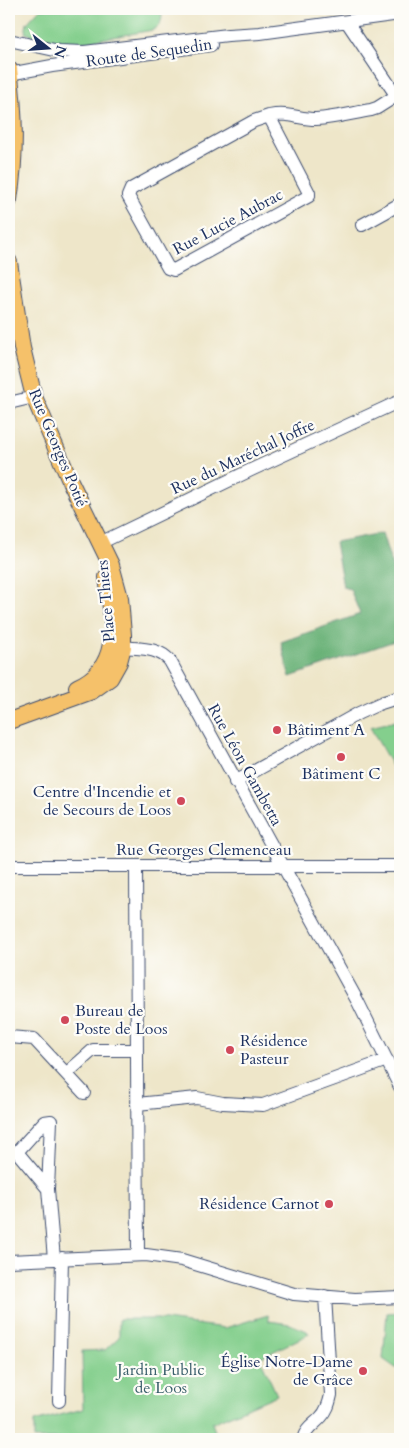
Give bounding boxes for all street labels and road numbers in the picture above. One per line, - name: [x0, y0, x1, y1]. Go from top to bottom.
- street label: Route de Sequedin: [84, 33, 214, 73]
- street label: Rue Lucie Aubrac: [169, 184, 287, 260]
- street label: Rue Georges Potié: [23, 385, 93, 511]
- street label: Rue du Maréchal Joffre: [168, 414, 318, 500]
- street label: Place Thiers: [91, 559, 121, 643]
- street label: Rue Léon Gambetta: [202, 700, 288, 830]
- street label: Rue Georges Clemenceau: [116, 839, 292, 861]

